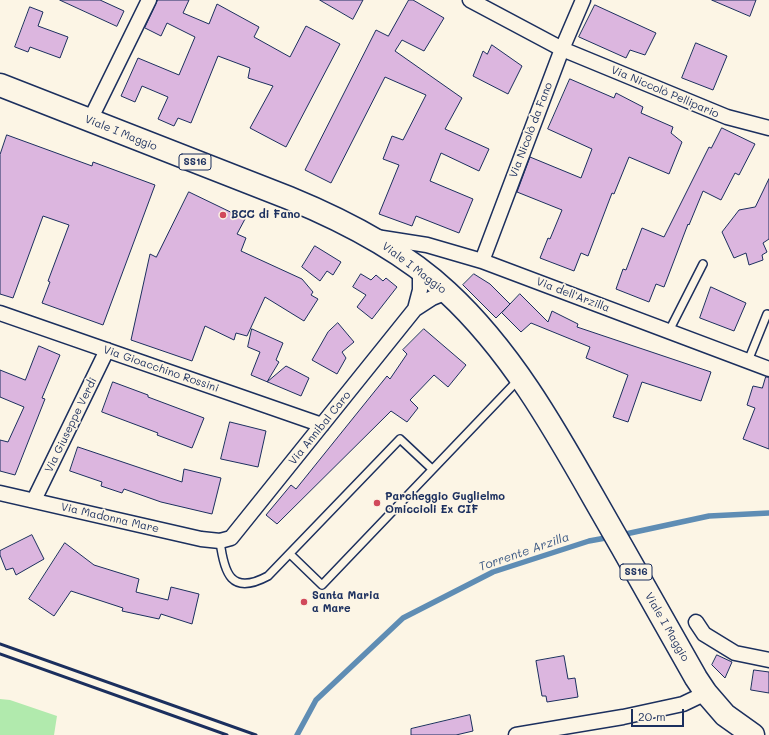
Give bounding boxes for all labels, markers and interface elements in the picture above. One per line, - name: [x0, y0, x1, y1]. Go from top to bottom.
- street label: Via Niccolò Pellipario: [609, 63, 721, 121]
- street label: Via Nicolò da Fano: [507, 80, 555, 180]
- street label: Viale I Maggio: [83, 112, 159, 154]
- road number: SS16: [179, 154, 211, 170]
- place label: BCC di Fano: [231, 208, 300, 222]
- marker: BCC di Fano: [218, 210, 228, 220]
- street label: Viale I Maggio: [379, 240, 449, 296]
- street label: Via dell'Arzilla: [534, 275, 612, 315]
- street label: Via Gioacchino Rossini: [101, 343, 221, 395]
- street label: Via Giuseppe Verdi: [42, 375, 100, 475]
- street label: Via Annibal Caro: [286, 389, 354, 467]
- place label: Parcheggio Guglielmo Omiccioli Ex CIF: [385, 490, 505, 516]
- marker: Parcheggio Guglielmo Omiccioli Ex CIF: [372, 498, 382, 508]
- street label: Via Madonna Mare: [60, 500, 160, 536]
- water label: Torrente Arzilla: [477, 530, 571, 574]
- road number: SS16: [620, 564, 652, 580]
- place label: Santa Maria a Mare: [312, 589, 379, 615]
- street label: Viale I Maggio: [642, 590, 692, 664]
- marker: Santa Maria a Mare: [299, 597, 309, 607]
- scale bar: [633, 701, 686, 727]
- text: 20 m: [638, 708, 666, 724]

